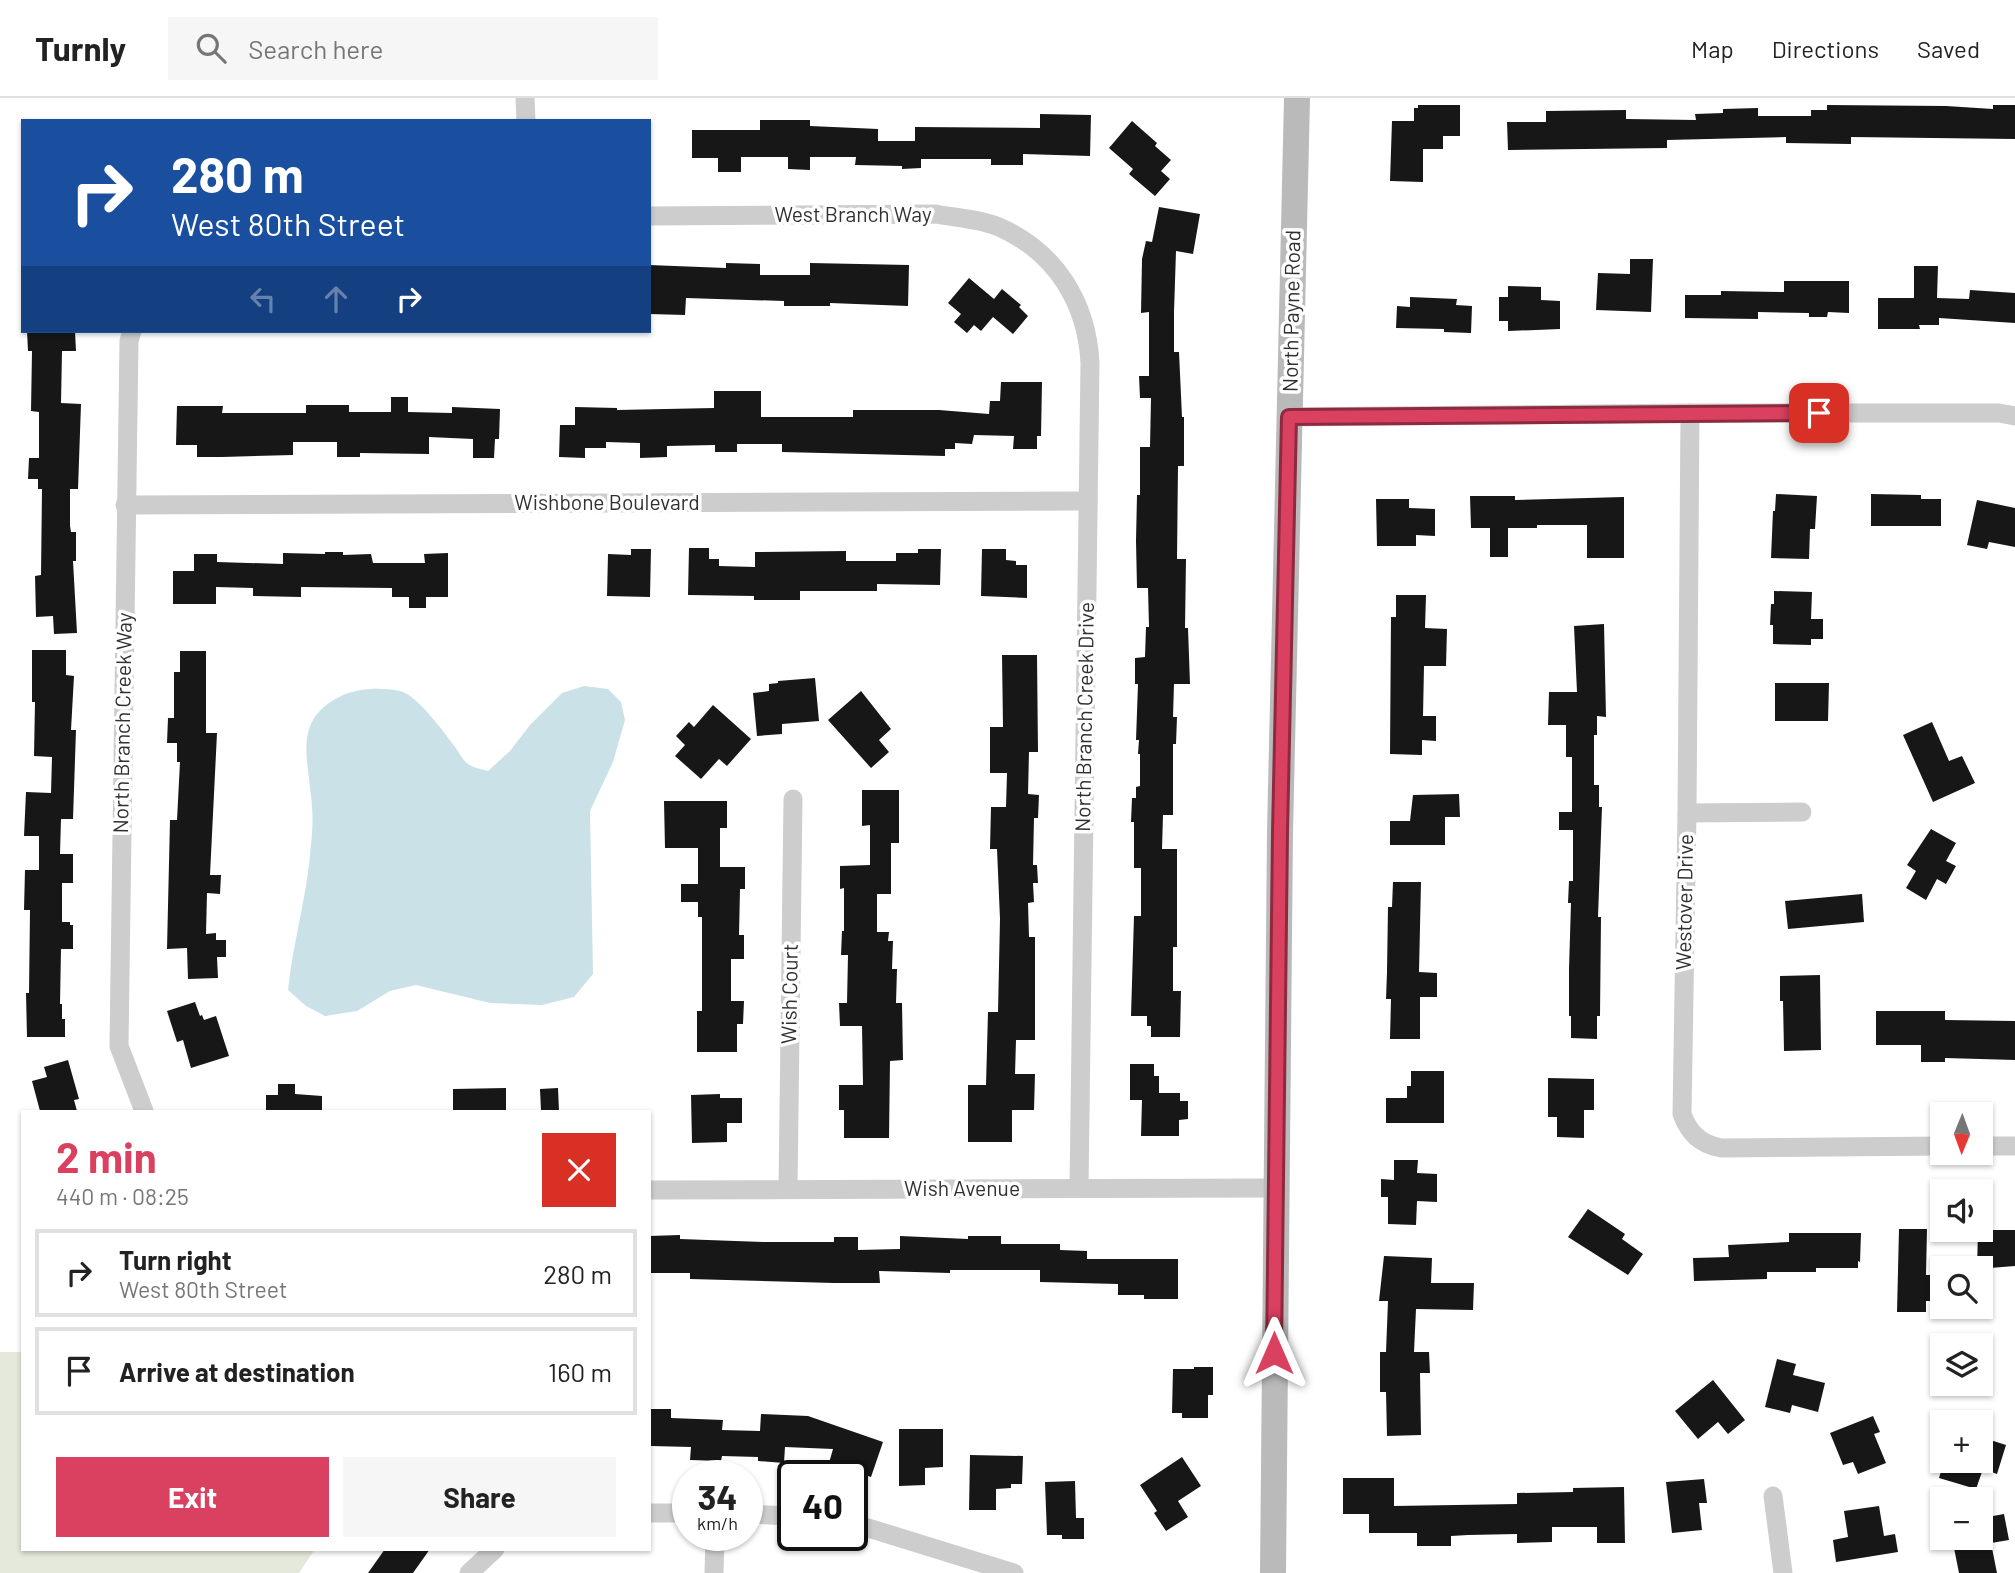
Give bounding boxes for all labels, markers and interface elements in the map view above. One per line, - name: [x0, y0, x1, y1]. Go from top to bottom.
- search box: [168, 17, 658, 80]
- text: Turnly: [35, 28, 126, 68]
- icon: search: [192, 29, 230, 67]
- text: Search here: [248, 33, 383, 64]
- text: Map: [1691, 34, 1734, 63]
- text: Directions: [1772, 34, 1879, 63]
- text: Saved: [1917, 34, 1980, 63]
- text: 280 m: [171, 144, 304, 203]
- icon: right: [56, 147, 147, 238]
- street label: West Branch Way: [774, 201, 932, 226]
- text: West 80th Street: [171, 204, 405, 242]
- street label: North Payne Road: [1277, 230, 1304, 392]
- icon: left: [244, 280, 282, 318]
- icon: ahead: [317, 280, 355, 318]
- icon: right: [390, 280, 428, 318]
- pin: [1789, 383, 1849, 443]
- icon: arrive: [1800, 394, 1838, 432]
- street label: Wishbone Boulevard: [514, 489, 700, 514]
- street label: North Branch Creek Drive: [1069, 602, 1098, 832]
- street label: North Branch Creek Way: [107, 612, 136, 834]
- street label: Westover Drive: [1670, 834, 1697, 970]
- street label: Wish Court: [775, 944, 802, 1044]
- north arrow: [1930, 1102, 1993, 1166]
- map controls: [1930, 1102, 1993, 1550]
- text: 2 min: [56, 1131, 157, 1181]
- button: close: [542, 1133, 616, 1207]
- street label: Wish Avenue: [904, 1175, 1020, 1200]
- button: sound: [1930, 1179, 1993, 1242]
- text: 440 m · 08:25: [56, 1182, 189, 1210]
- text: Turn right: [119, 1244, 232, 1275]
- icon: right: [60, 1254, 98, 1292]
- button: search: [1930, 1256, 1993, 1319]
- text: 280 m: [543, 1258, 612, 1289]
- text: West 80th Street: [119, 1275, 287, 1303]
- position arrow: [1237, 1316, 1311, 1390]
- button: layers: [1930, 1333, 1993, 1396]
- icon: arrive: [60, 1352, 98, 1390]
- text: Arrive at destination: [119, 1356, 355, 1387]
- text: 160 m: [548, 1356, 612, 1387]
- button: +: [1930, 1410, 1993, 1473]
- button: Exit: [56, 1457, 329, 1537]
- button: Share: [343, 1457, 616, 1537]
- speed limit sign: 40: [777, 1460, 868, 1551]
- text: 34: [697, 1475, 738, 1517]
- button: −: [1930, 1487, 1993, 1550]
- text: km/h: [697, 1512, 738, 1534]

